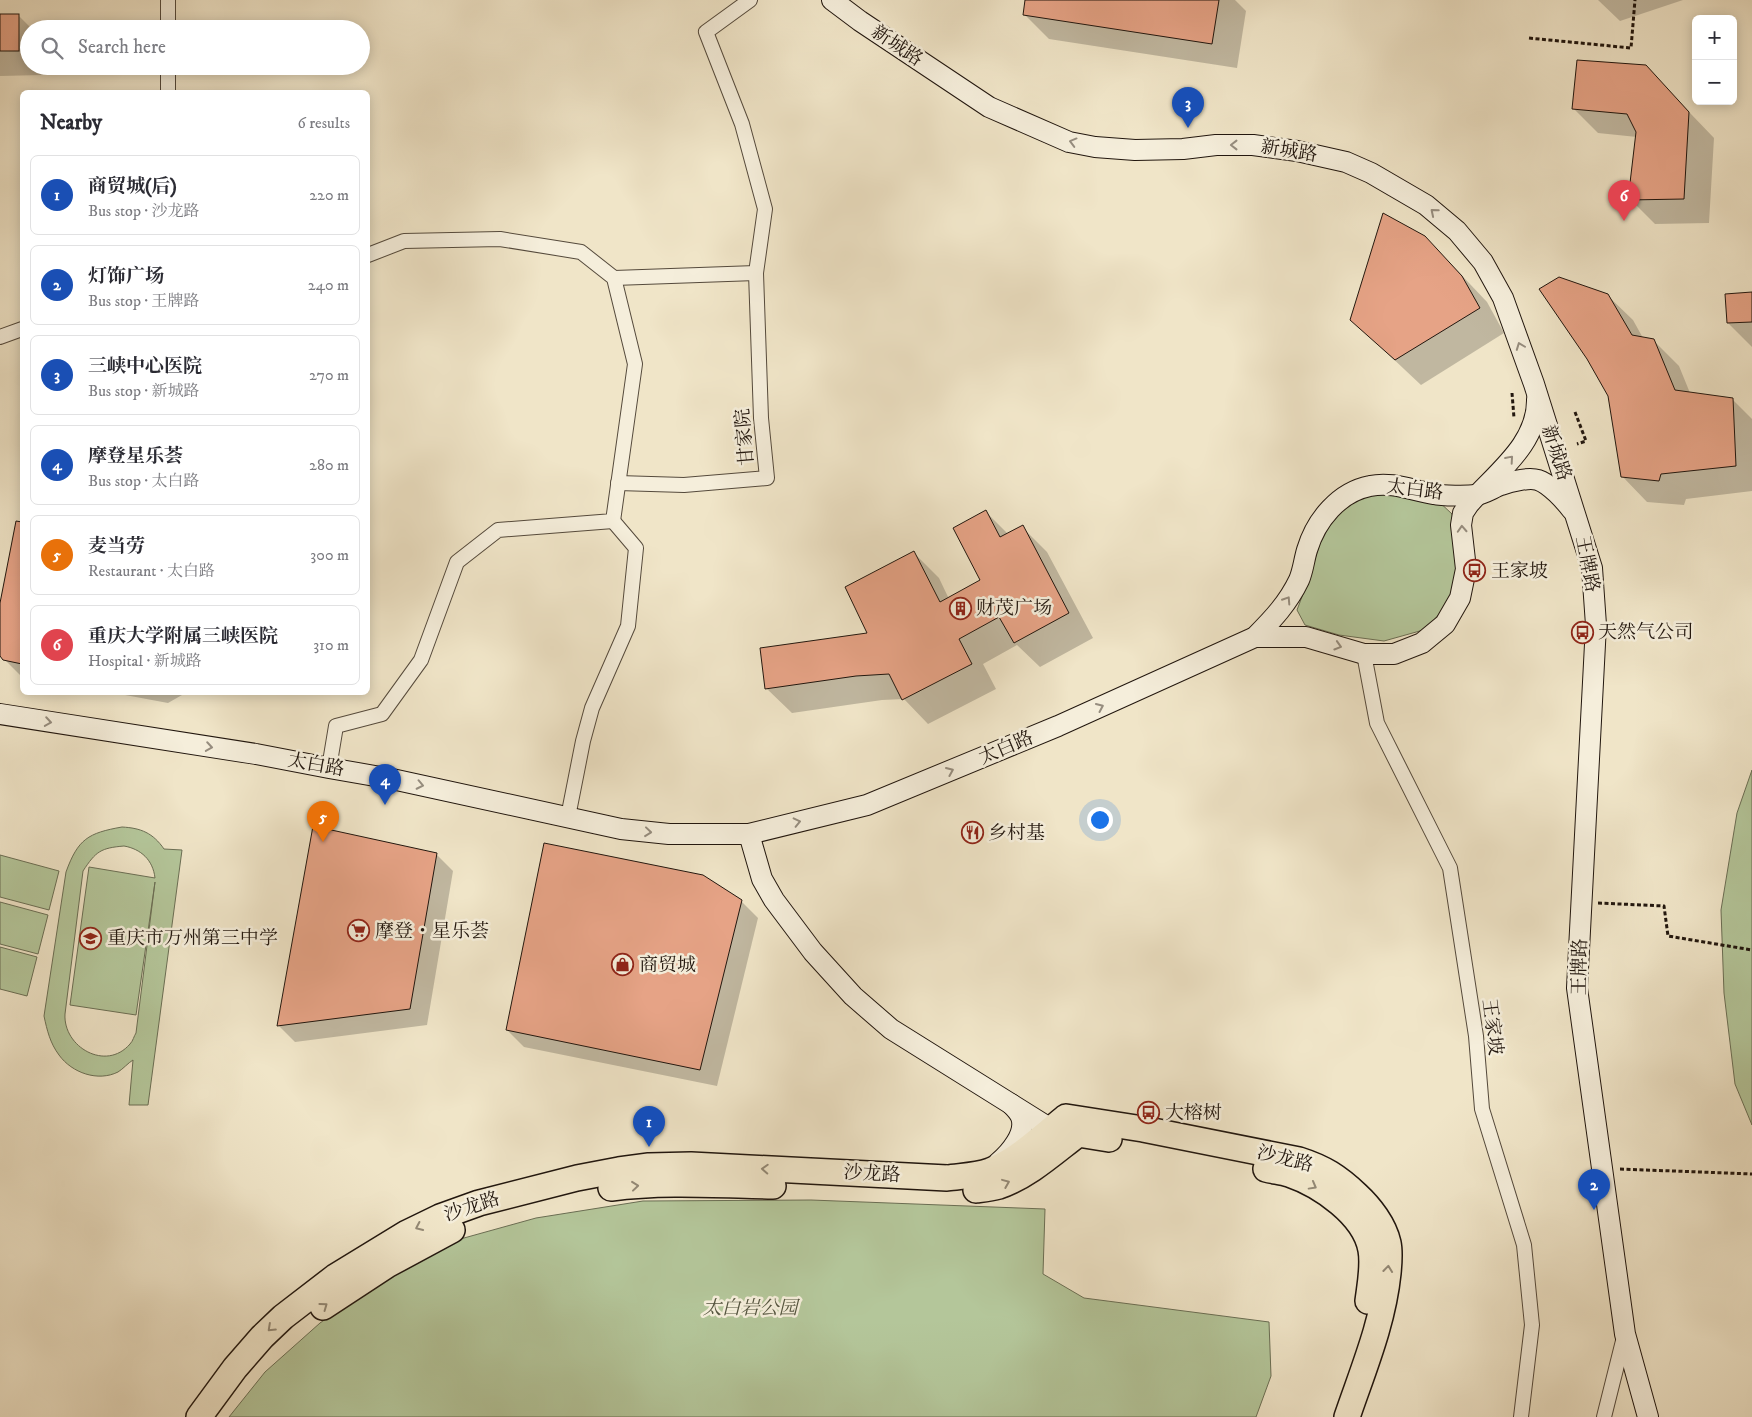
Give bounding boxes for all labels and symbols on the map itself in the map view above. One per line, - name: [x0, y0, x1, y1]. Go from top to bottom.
- street label: 新城路: [867, 21, 927, 71]
- pin: 3: [1172, 87, 1204, 128]
- street label: 新城路: [1259, 135, 1319, 167]
- one-way arrow: [1069, 138, 1077, 148]
- one-way arrow: [1230, 140, 1238, 150]
- pin: 6: [1608, 180, 1640, 221]
- one-way arrow: [1431, 210, 1440, 218]
- one-way arrow: [1516, 343, 1526, 351]
- street label: 甘家院: [731, 408, 759, 466]
- street label: 新城路: [1536, 422, 1576, 484]
- one-way arrow: [1505, 456, 1514, 465]
- street label: 太白路: [1385, 475, 1445, 505]
- one-way arrow: [1457, 525, 1468, 533]
- street label: 王牌路: [1570, 534, 1604, 594]
- bus stop icon: 王家坡: [1463, 559, 1487, 583]
- place label: 王家坡: [1491, 560, 1548, 583]
- building icon: 财茂广场: [948, 596, 972, 620]
- place label: 财茂广场: [976, 597, 1052, 620]
- one-way arrow: [1281, 597, 1291, 606]
- bus stop icon: 天然气公司: [1570, 620, 1594, 644]
- place label: 天然气公司: [1598, 621, 1693, 644]
- one-way arrow: [1333, 640, 1341, 650]
- one-way arrow: [1095, 703, 1104, 714]
- one-way arrow: [45, 716, 53, 727]
- street label: 太白路: [975, 726, 1037, 770]
- one-way arrow: [205, 741, 213, 752]
- street label: 太白路: [286, 749, 346, 781]
- pin: 4: [369, 764, 401, 805]
- one-way arrow: [945, 767, 954, 777]
- one-way arrow: [416, 779, 425, 790]
- pin: 5: [307, 801, 339, 842]
- your location: [1087, 807, 1113, 833]
- one-way arrow: [792, 817, 801, 828]
- restaurant icon: 乡村基: [960, 821, 984, 845]
- place label: 乡村基: [988, 822, 1045, 845]
- one-way arrow: [644, 826, 652, 837]
- supermarket icon: 摩登・星乐荟: [347, 919, 371, 943]
- place label: 摩登・星乐荟: [375, 920, 489, 943]
- school or university icon: 重庆市万州第三中学: [79, 926, 103, 950]
- place label: 重庆市万州第三中学: [107, 927, 278, 950]
- street label: 王牌路: [1568, 938, 1592, 996]
- shop icon: 商贸城: [611, 953, 635, 977]
- place label: 商贸城: [639, 954, 696, 977]
- street label: 王家坡: [1477, 997, 1507, 1057]
- bus stop icon: 大榕树: [1137, 1101, 1161, 1125]
- place label: 大榕树: [1165, 1102, 1222, 1125]
- pin: 1: [633, 1106, 665, 1147]
- street label: 沙龙路: [1255, 1141, 1315, 1177]
- street label: 沙龙路: [843, 1161, 901, 1187]
- one-way arrow: [761, 1164, 768, 1174]
- pin: 2: [1578, 1169, 1610, 1210]
- one-way arrow: [1001, 1178, 1010, 1189]
- one-way arrow: [1307, 1179, 1316, 1189]
- one-way arrow: [631, 1181, 639, 1192]
- street label: 沙龙路: [441, 1187, 503, 1227]
- one-way arrow: [415, 1221, 424, 1231]
- one-way arrow: [1382, 1265, 1393, 1273]
- park label: 太白岩公园: [702, 1297, 800, 1320]
- one-way arrow: [318, 1303, 328, 1312]
- one-way arrow: [268, 1322, 277, 1331]

